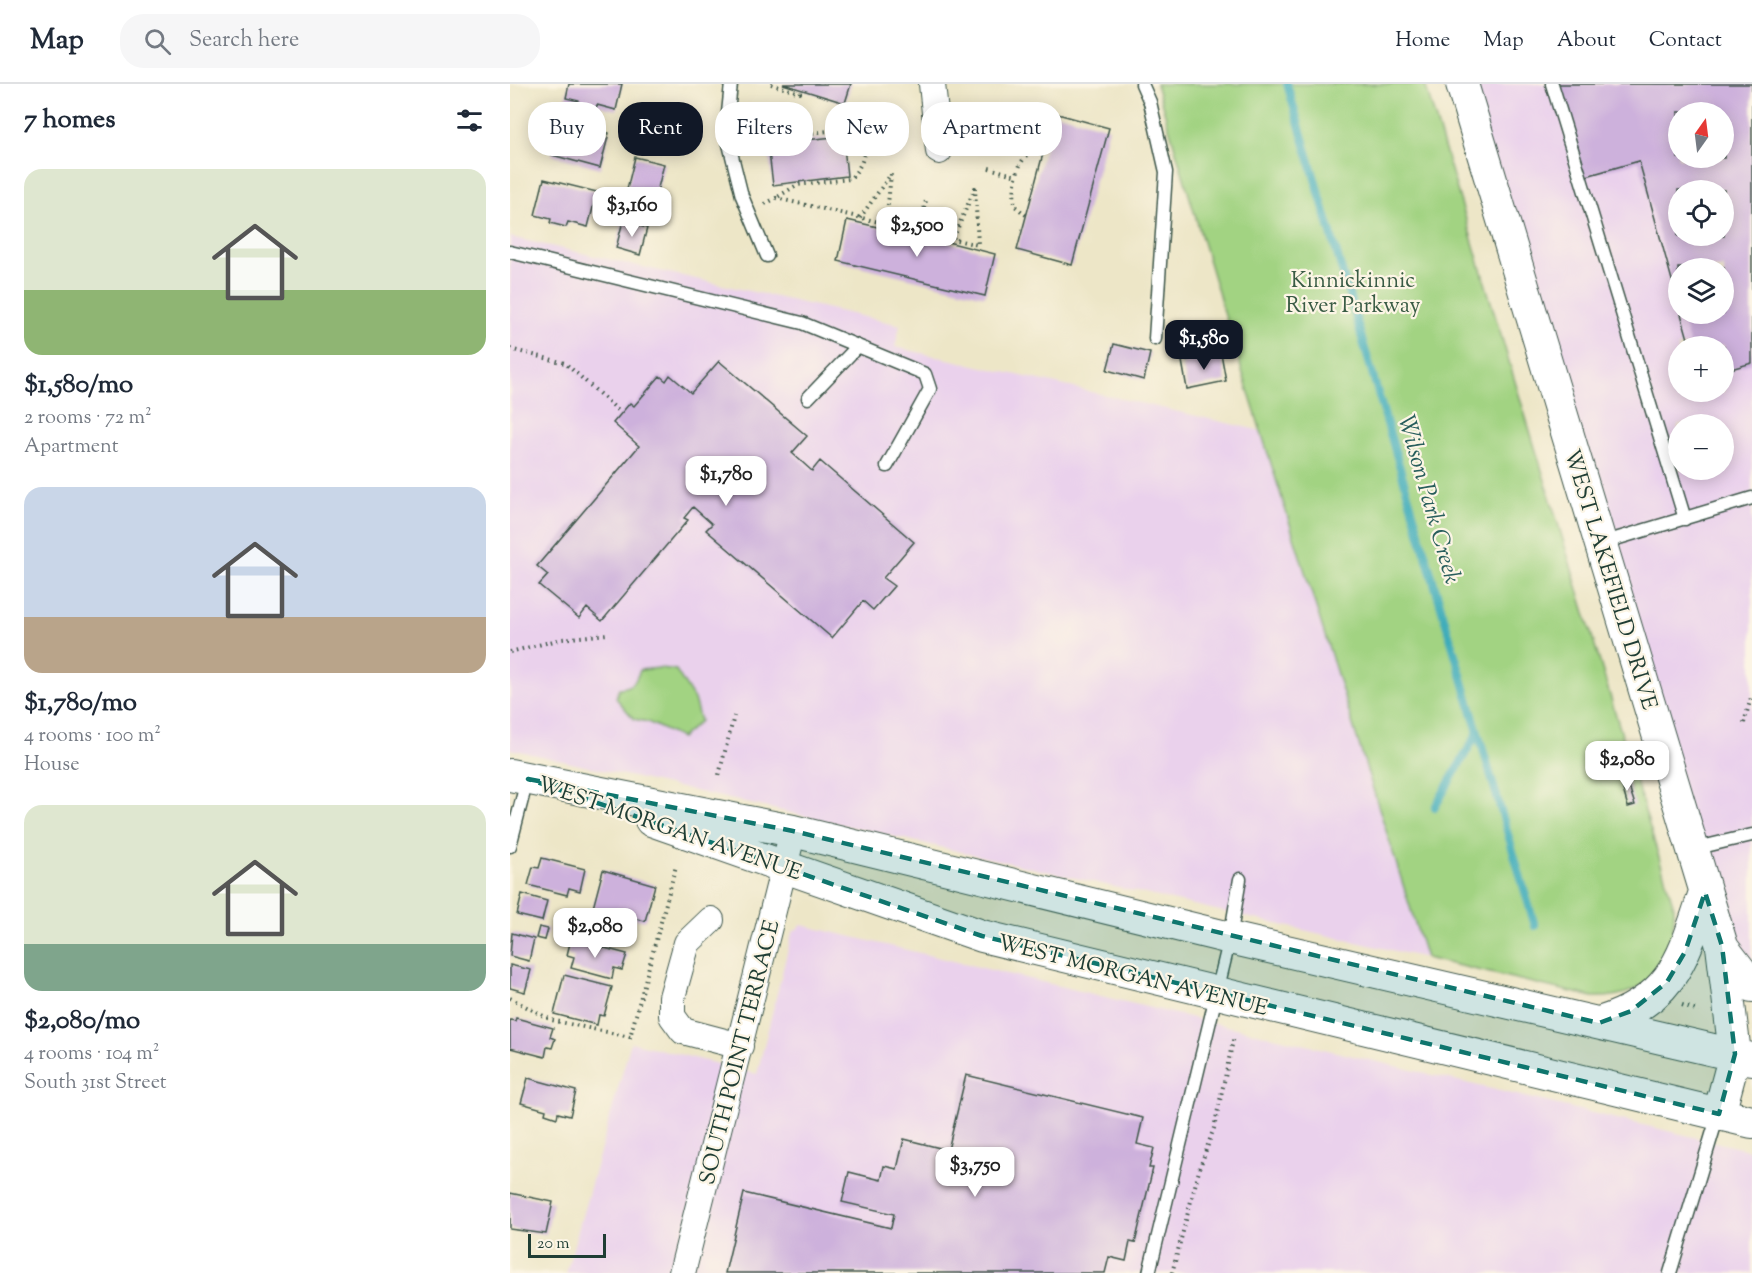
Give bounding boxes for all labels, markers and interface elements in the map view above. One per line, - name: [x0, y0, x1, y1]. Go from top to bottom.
- search box: [120, 14, 540, 68]
- text: Map: [30, 21, 84, 61]
- icon: search: [141, 25, 174, 58]
- text: Search here: [189, 25, 299, 57]
- text: Home: [1395, 26, 1450, 56]
- text: Map: [1483, 26, 1524, 56]
- text: About: [1557, 26, 1616, 56]
- text: Contact: [1649, 26, 1722, 56]
- text: 7 homes: [24, 102, 115, 139]
- chip: Buy: [528, 102, 606, 156]
- chip: Rent: [618, 102, 703, 156]
- chip: Filters: [715, 102, 813, 156]
- chip: New: [825, 102, 909, 156]
- chip: Apartment: [921, 102, 1062, 156]
- north arrow: [1668, 102, 1734, 168]
- map controls: [1668, 102, 1734, 480]
- icon: filters: [453, 104, 486, 137]
- button: locate: [1668, 180, 1734, 246]
- pin: $3,160: [583, 187, 681, 238]
- text: $3,160: [606, 192, 658, 221]
- pin: $2,500: [868, 207, 966, 258]
- icon: home: [201, 208, 309, 316]
- text: $2,500: [890, 212, 944, 241]
- button: layers: [1668, 258, 1734, 324]
- park label: Kinnickinnic River Parkway: [1286, 266, 1420, 323]
- pin: $1,580: [1155, 320, 1253, 371]
- text: $1,580: [1179, 325, 1229, 354]
- button: +: [1668, 336, 1734, 402]
- text: $1,580/mo: [24, 367, 133, 404]
- text: 2 rooms · 72 m²: [24, 404, 152, 433]
- water label: Wilson Park Creek: [1388, 411, 1468, 588]
- button: −: [1668, 414, 1734, 480]
- text: Apartment: [24, 433, 119, 462]
- street label: WEST LAKEFIELD DRIVE: [1554, 446, 1664, 714]
- pin: $1,780: [677, 456, 775, 507]
- text: $1,780: [699, 461, 753, 490]
- icon: home: [201, 526, 309, 634]
- text: $1,780/mo: [24, 685, 137, 722]
- text: 4 rooms · 100 m²: [24, 722, 161, 751]
- pin: $2,080: [1578, 741, 1676, 792]
- text: $2,080: [1599, 746, 1655, 775]
- text: House: [24, 751, 79, 780]
- street label: WEST MORGAN AVENUE: [533, 770, 805, 890]
- icon: home: [201, 844, 309, 952]
- pin: $2,080: [546, 908, 644, 959]
- text: $2,080: [567, 913, 623, 942]
- street label: SOUTH POINT TERRACE: [693, 917, 789, 1188]
- street label: WEST MORGAN AVENUE: [994, 928, 1271, 1026]
- text: $2,080/mo: [24, 1003, 140, 1040]
- text: 4 rooms · 104 m²: [24, 1040, 160, 1069]
- text: South 31st Street: [24, 1069, 167, 1098]
- pin: $3,750: [926, 1147, 1024, 1198]
- text: $3,750: [949, 1152, 1001, 1181]
- scale bar: [528, 1231, 606, 1258]
- text: 20 m: [537, 1233, 570, 1256]

